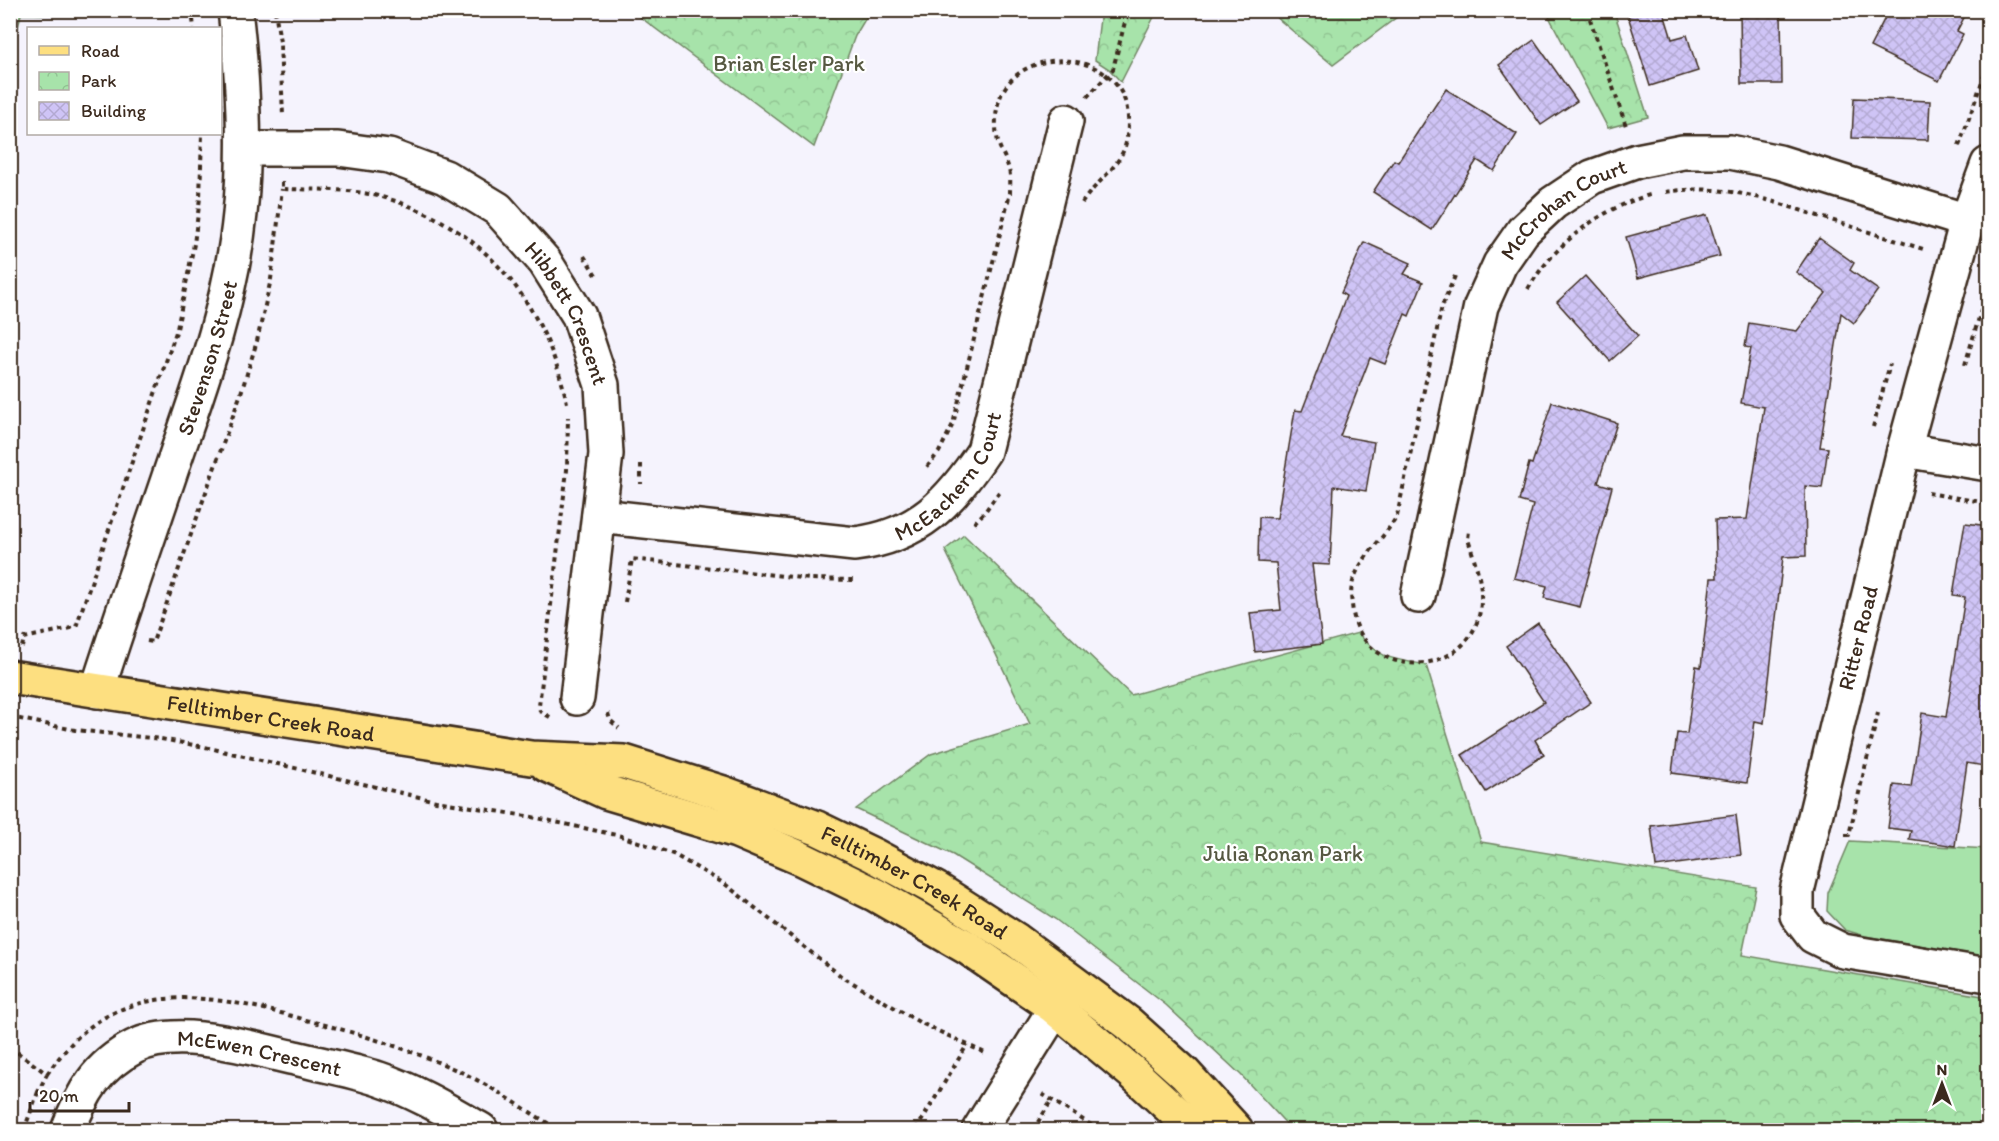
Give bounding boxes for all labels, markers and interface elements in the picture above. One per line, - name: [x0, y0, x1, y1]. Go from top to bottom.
- legend: [27, 27, 222, 135]
- text: Road: [81, 40, 120, 62]
- park label: Brian Esler Park: [713, 50, 865, 77]
- text: Park: [81, 70, 116, 92]
- text: Building: [81, 100, 147, 122]
- street label: McCrohan Court: [1494, 152, 1630, 265]
- street label: Hibbett Crescent: [519, 235, 615, 388]
- street label: Stevenson Street: [171, 278, 243, 439]
- street label: McEachern Court: [890, 409, 1007, 546]
- street label: Ritter Road: [1832, 583, 1884, 693]
- street label: Felltimber Creek Road: [165, 688, 377, 747]
- street label: Felltimber Creek Road: [817, 819, 1013, 945]
- park label: Julia Ronan Park: [1203, 840, 1363, 867]
- street label: McEwen Crescent: [177, 1024, 344, 1082]
- north arrow: [1912, 1054, 1972, 1114]
- text: N: [1937, 1060, 1947, 1079]
- scale bar: [30, 1075, 129, 1113]
- text: 20 m: [39, 1085, 79, 1107]

